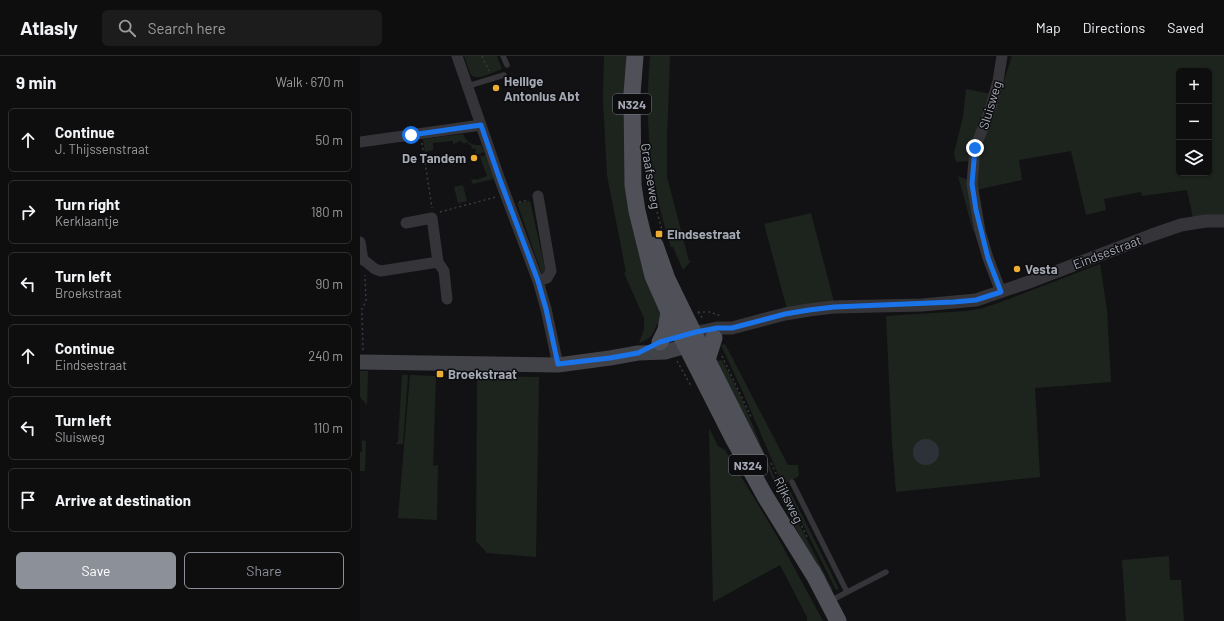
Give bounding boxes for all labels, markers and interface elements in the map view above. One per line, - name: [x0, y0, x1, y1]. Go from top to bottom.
- search box: [102, 10, 382, 46]
- text: Atlasly: [20, 16, 78, 39]
- icon: search: [116, 17, 138, 39]
- text: Search here: [148, 19, 226, 37]
- text: Map: [1036, 19, 1061, 36]
- text: Directions: [1083, 19, 1145, 36]
- text: Saved: [1167, 19, 1204, 36]
- map controls: [1176, 68, 1212, 176]
- button: +: [1176, 68, 1212, 104]
- text: 9 min: [16, 72, 56, 92]
- place label: Heilige Antonius Abt: [504, 73, 580, 104]
- text: Walk · 670 m: [276, 74, 344, 90]
- street label: Sluisweg: [975, 79, 1005, 131]
- marker: Heilige Antonius Abt: [491, 83, 501, 93]
- road number: N324: [613, 94, 651, 114]
- button: −: [1176, 104, 1212, 140]
- text: Continue: [55, 123, 115, 141]
- route start: [402, 126, 420, 144]
- icon: ahead: [17, 129, 39, 151]
- text: 50 m: [316, 132, 343, 148]
- route end: [966, 139, 984, 157]
- button: layers: [1176, 140, 1212, 176]
- text: J. Thijssenstraat: [55, 141, 149, 157]
- street label: Graafseweg: [638, 142, 664, 210]
- place label: De Tandem: [402, 150, 466, 166]
- marker: De Tandem: [469, 153, 479, 163]
- text: Turn right: [55, 195, 120, 213]
- icon: right: [17, 201, 39, 223]
- text: 180 m: [311, 204, 343, 220]
- text: Kerklaantje: [55, 213, 119, 229]
- place label: Eindsestraat: [667, 226, 741, 242]
- marker: Eindsestraat: [654, 229, 664, 239]
- street label: Eindsestraat: [1071, 232, 1143, 272]
- place label: Vesta: [1025, 261, 1058, 277]
- marker: Vesta: [1012, 264, 1022, 274]
- text: Turn left: [55, 267, 111, 285]
- icon: left: [17, 273, 39, 295]
- text: 90 m: [316, 276, 343, 292]
- text: Broekstraat: [55, 285, 122, 301]
- text: Continue: [55, 339, 115, 357]
- icon: ahead: [17, 345, 39, 367]
- text: 240 m: [308, 348, 343, 364]
- text: Eindsestraat: [55, 357, 127, 373]
- place label: Broekstraat: [448, 366, 517, 382]
- marker: Broekstraat: [435, 369, 445, 379]
- text: Turn left: [55, 411, 111, 429]
- icon: left: [17, 417, 39, 439]
- text: 110 m: [313, 420, 343, 436]
- text: Sluisweg: [55, 429, 105, 445]
- road number: N324: [729, 455, 767, 475]
- street label: Rijksweg: [771, 474, 807, 526]
- icon: arrive: [17, 489, 39, 511]
- text: Arrive at destination: [55, 491, 191, 509]
- button: Save: [16, 552, 176, 589]
- button: Share: [184, 552, 344, 589]

